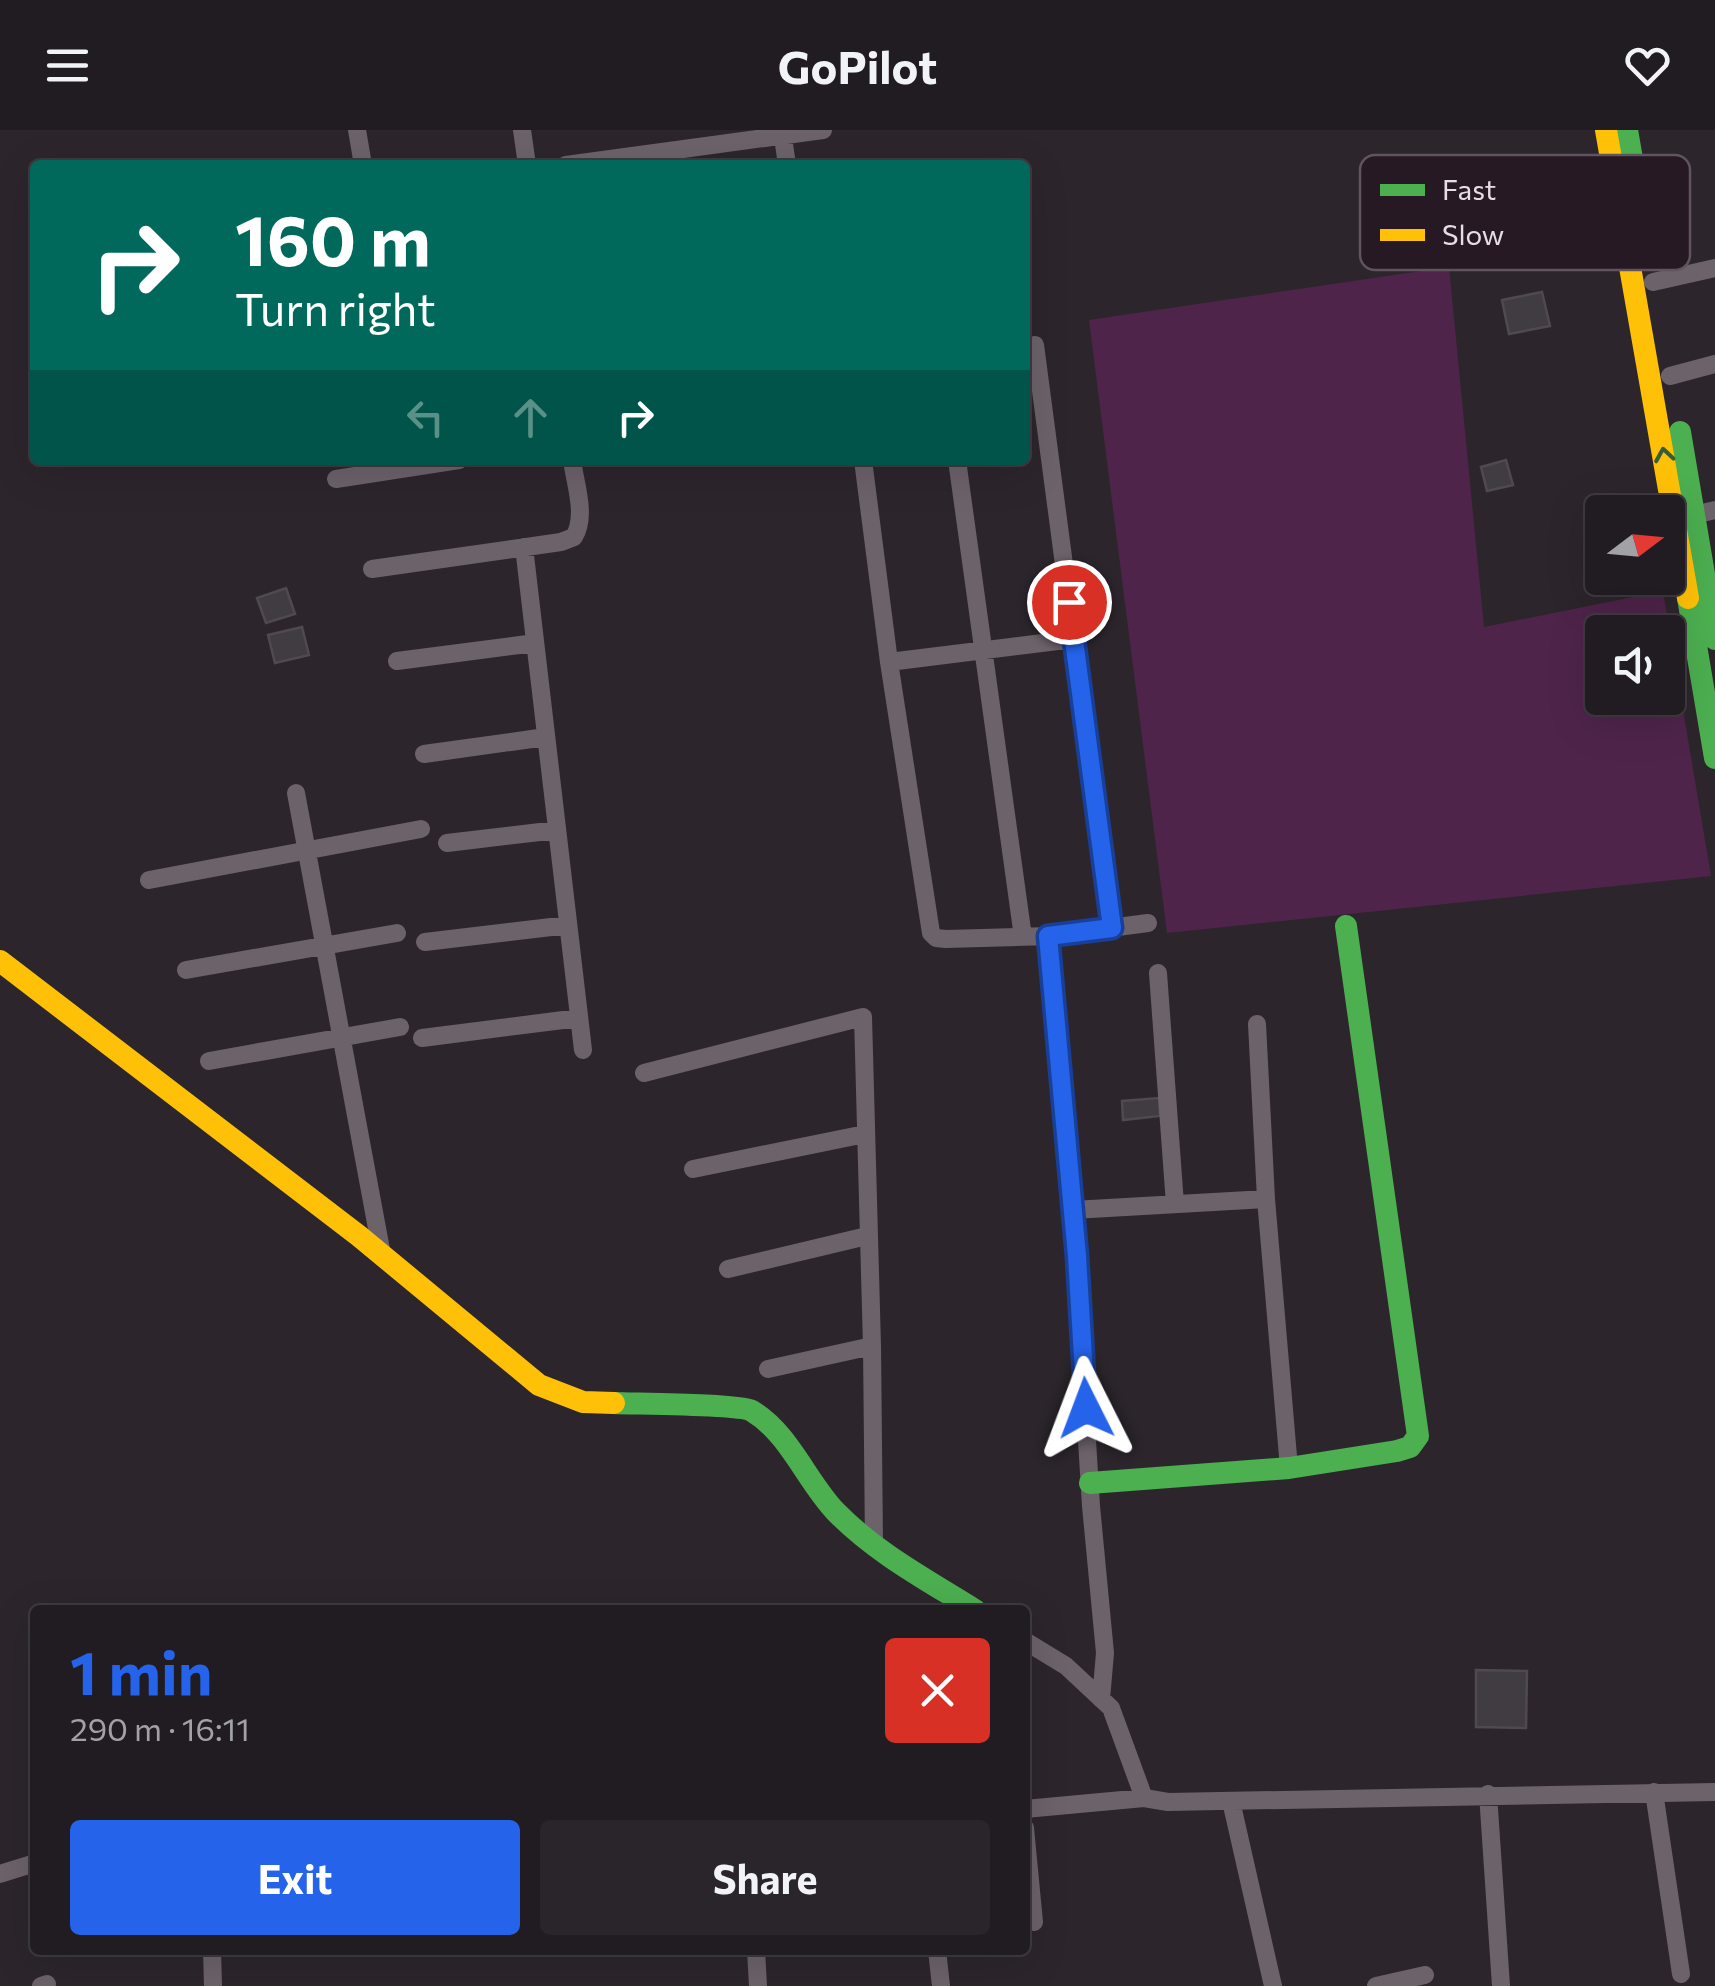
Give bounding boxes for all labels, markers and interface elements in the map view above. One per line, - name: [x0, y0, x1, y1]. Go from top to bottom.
- icon: menu: [40, 38, 95, 93]
- text: GoPilot: [778, 38, 937, 93]
- icon: heart: [1620, 38, 1675, 93]
- legend: [1360, 155, 1690, 270]
- text: Fast: [1442, 172, 1496, 206]
- text: 160 m: [235, 195, 431, 280]
- icon: right: [70, 200, 200, 330]
- text: Slow: [1442, 217, 1504, 251]
- text: Turn right: [235, 280, 436, 335]
- icon: left: [398, 390, 453, 445]
- icon: ahead: [503, 390, 558, 445]
- icon: right: [608, 390, 663, 445]
- one-way arrow: [1654, 446, 1675, 463]
- north arrow: [1585, 495, 1685, 595]
- map controls: [1585, 495, 1685, 715]
- pin: [1027, 560, 1112, 645]
- icon: arrive: [1042, 575, 1097, 630]
- button: sound: [1585, 615, 1685, 715]
- position arrow: [1034, 1356, 1138, 1460]
- text: 1 min: [70, 1634, 212, 1707]
- button: close: [885, 1638, 990, 1743]
- text: 290 m · 16:11: [70, 1708, 250, 1748]
- button: Exit: [70, 1820, 520, 1935]
- button: Share: [540, 1820, 990, 1935]

